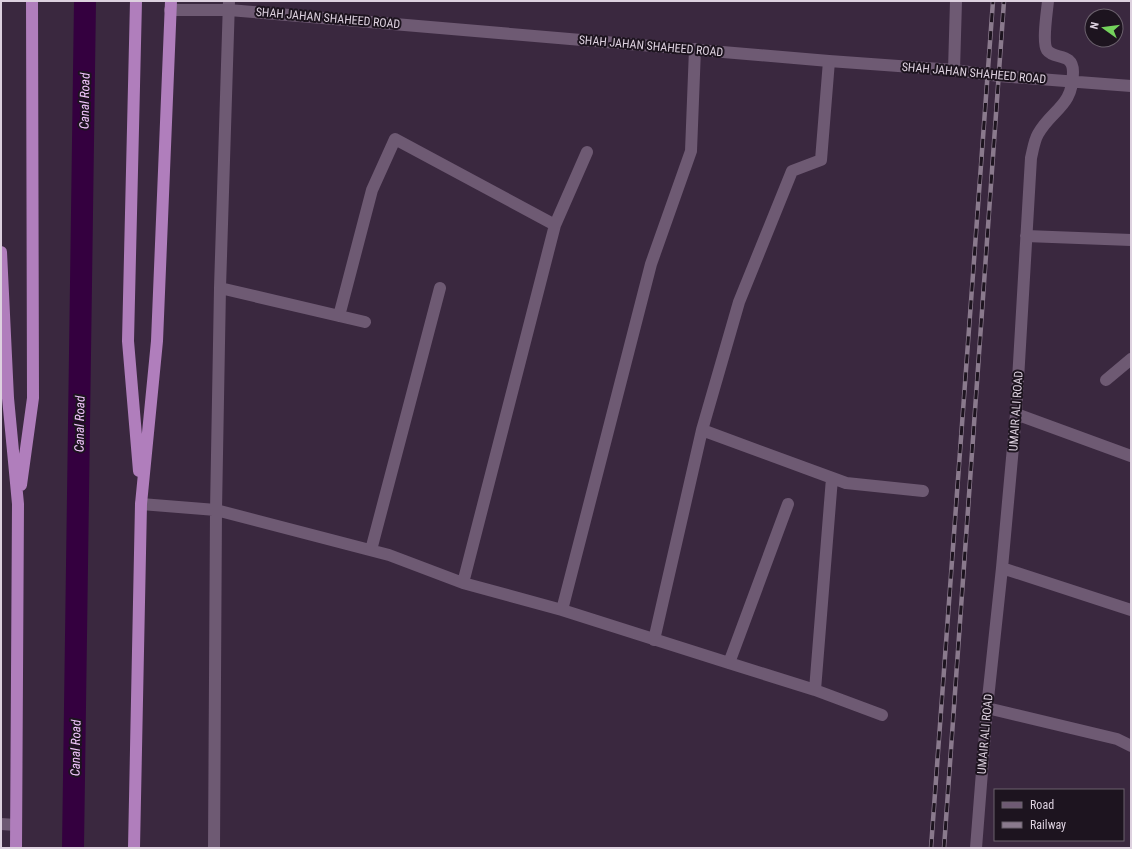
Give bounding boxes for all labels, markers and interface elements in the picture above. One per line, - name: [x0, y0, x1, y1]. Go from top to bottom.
- street label: SHAH JAHAN SHAHEED ROAD: [255, 5, 401, 31]
- north arrow: [1084, 8, 1124, 48]
- text: N: [1088, 21, 1102, 31]
- street label: SHAH JAHAN SHAHEED ROAD: [578, 33, 724, 59]
- street label: SHAH JAHAN SHAHEED ROAD: [901, 60, 1047, 86]
- water label: Canal Road: [77, 72, 93, 129]
- street label: UMAIR ALI ROAD: [1006, 370, 1026, 452]
- water label: Canal Road: [72, 395, 88, 452]
- street label: UMAIR ALI ROAD: [975, 693, 995, 775]
- water label: Canal Road: [68, 719, 84, 776]
- legend: [994, 789, 1124, 841]
- text: Road: [1030, 798, 1054, 812]
- text: Railway: [1030, 818, 1066, 832]

